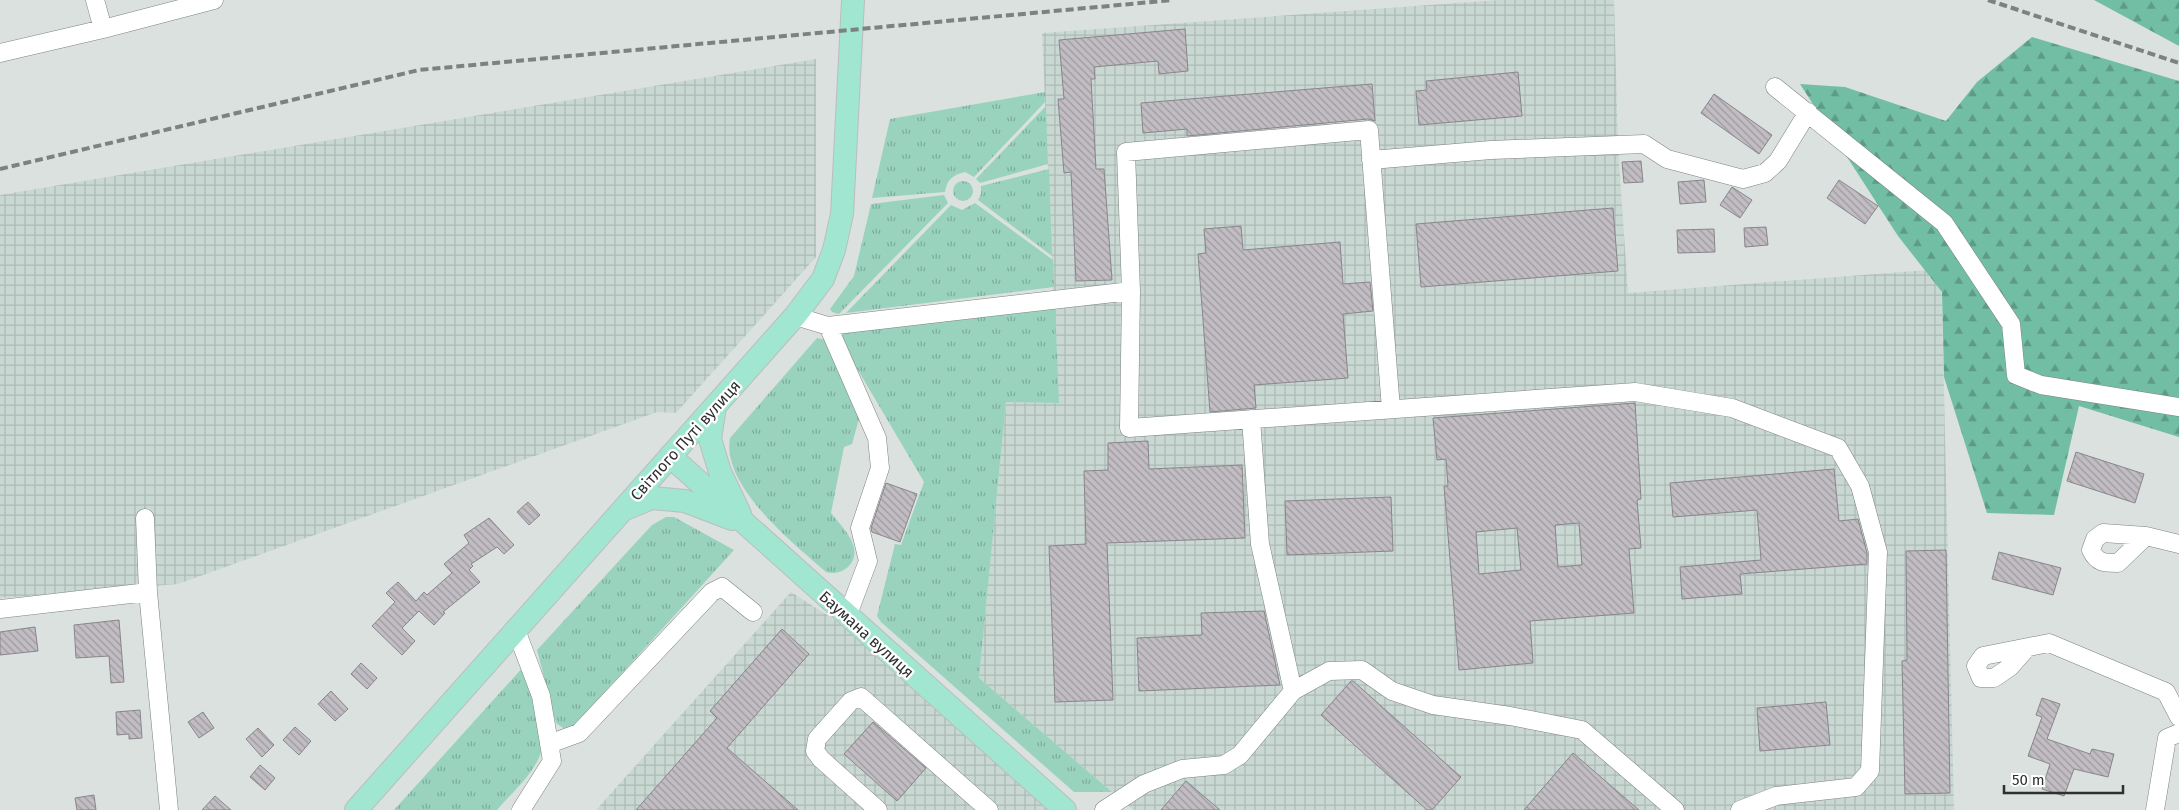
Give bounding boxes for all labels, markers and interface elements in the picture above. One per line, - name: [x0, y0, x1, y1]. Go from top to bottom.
- street label: Світлого Путі вулиця: [626, 376, 744, 504]
- street label: Баумана вулиця: [815, 587, 918, 682]
- scale bar: [2004, 762, 2123, 794]
- text: 50 m: [2012, 771, 2045, 789]

